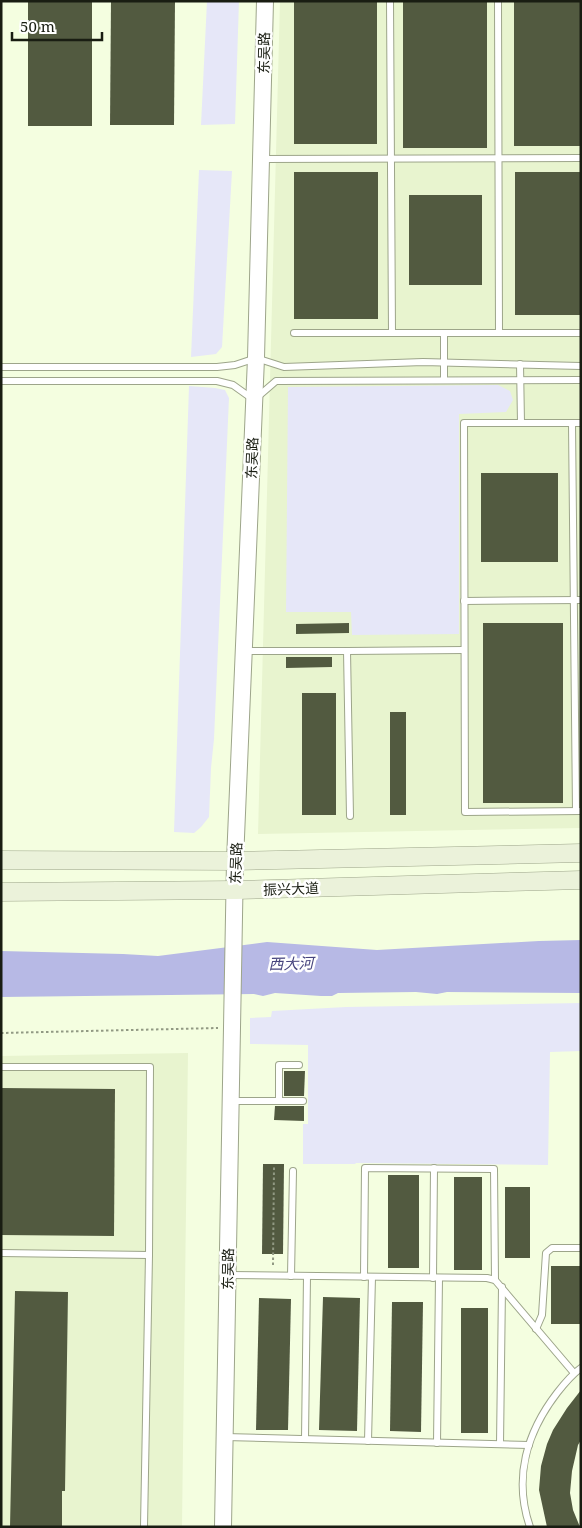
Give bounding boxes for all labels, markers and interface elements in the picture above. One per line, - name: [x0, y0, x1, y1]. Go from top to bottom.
- scale bar: [12, 10, 102, 42]
- text: 50 m: [20, 16, 55, 36]
- street label: 东吴路: [254, 32, 273, 74]
- street label: 东吴路: [241, 437, 262, 479]
- street label: 东吴路: [225, 842, 246, 884]
- street label: 振兴大道: [263, 878, 319, 899]
- water label: 西大河: [268, 953, 317, 973]
- street label: 东吴路: [218, 1248, 237, 1290]

